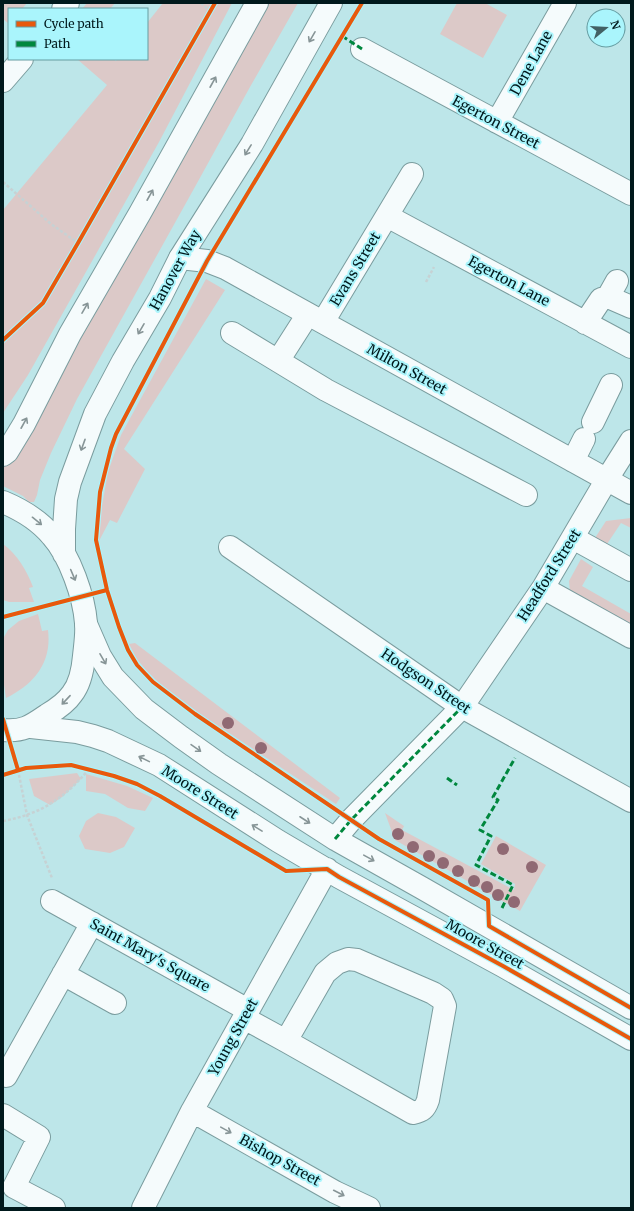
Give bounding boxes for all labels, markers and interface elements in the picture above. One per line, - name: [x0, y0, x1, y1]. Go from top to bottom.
- legend: [8, 8, 148, 60]
- north arrow: [586, 8, 626, 48]
- text: Cycle path: [44, 16, 104, 31]
- text: N: [608, 19, 624, 31]
- street label: Dene Lane: [506, 27, 556, 99]
- one-way arrow: [308, 31, 315, 43]
- text: Path: [44, 36, 70, 51]
- one-way arrow: [210, 76, 217, 88]
- street label: Egerton Street: [449, 91, 543, 153]
- one-way arrow: [244, 144, 252, 155]
- one-way arrow: [147, 189, 154, 201]
- street label: Hanover Way: [145, 226, 205, 314]
- street label: Evans Street: [326, 228, 384, 309]
- street label: Egerton Lane: [465, 252, 553, 310]
- one-way arrow: [82, 302, 89, 314]
- one-way arrow: [137, 323, 145, 335]
- street label: Milton Street: [364, 340, 451, 399]
- one-way arrow: [21, 417, 29, 429]
- one-way arrow: [79, 439, 87, 451]
- one-way arrow: [31, 517, 42, 526]
- street label: Headford Street: [513, 525, 585, 624]
- one-way arrow: [70, 569, 78, 581]
- street label: Hodgson Street: [378, 644, 475, 718]
- one-way arrow: [99, 653, 107, 665]
- one-way arrow: [61, 695, 71, 705]
- one-way arrow: [191, 744, 202, 752]
- one-way arrow: [139, 754, 151, 762]
- street label: Moore Street: [158, 761, 242, 823]
- one-way arrow: [299, 815, 310, 824]
- one-way arrow: [252, 824, 263, 832]
- one-way arrow: [363, 855, 375, 863]
- street label: Saint Mary's Square: [87, 915, 213, 995]
- street label: Moore Street: [443, 915, 528, 973]
- street label: Young Street: [204, 995, 262, 1080]
- one-way arrow: [219, 1126, 231, 1134]
- street label: Bishop Street: [236, 1130, 324, 1190]
- one-way arrow: [333, 1190, 345, 1197]

